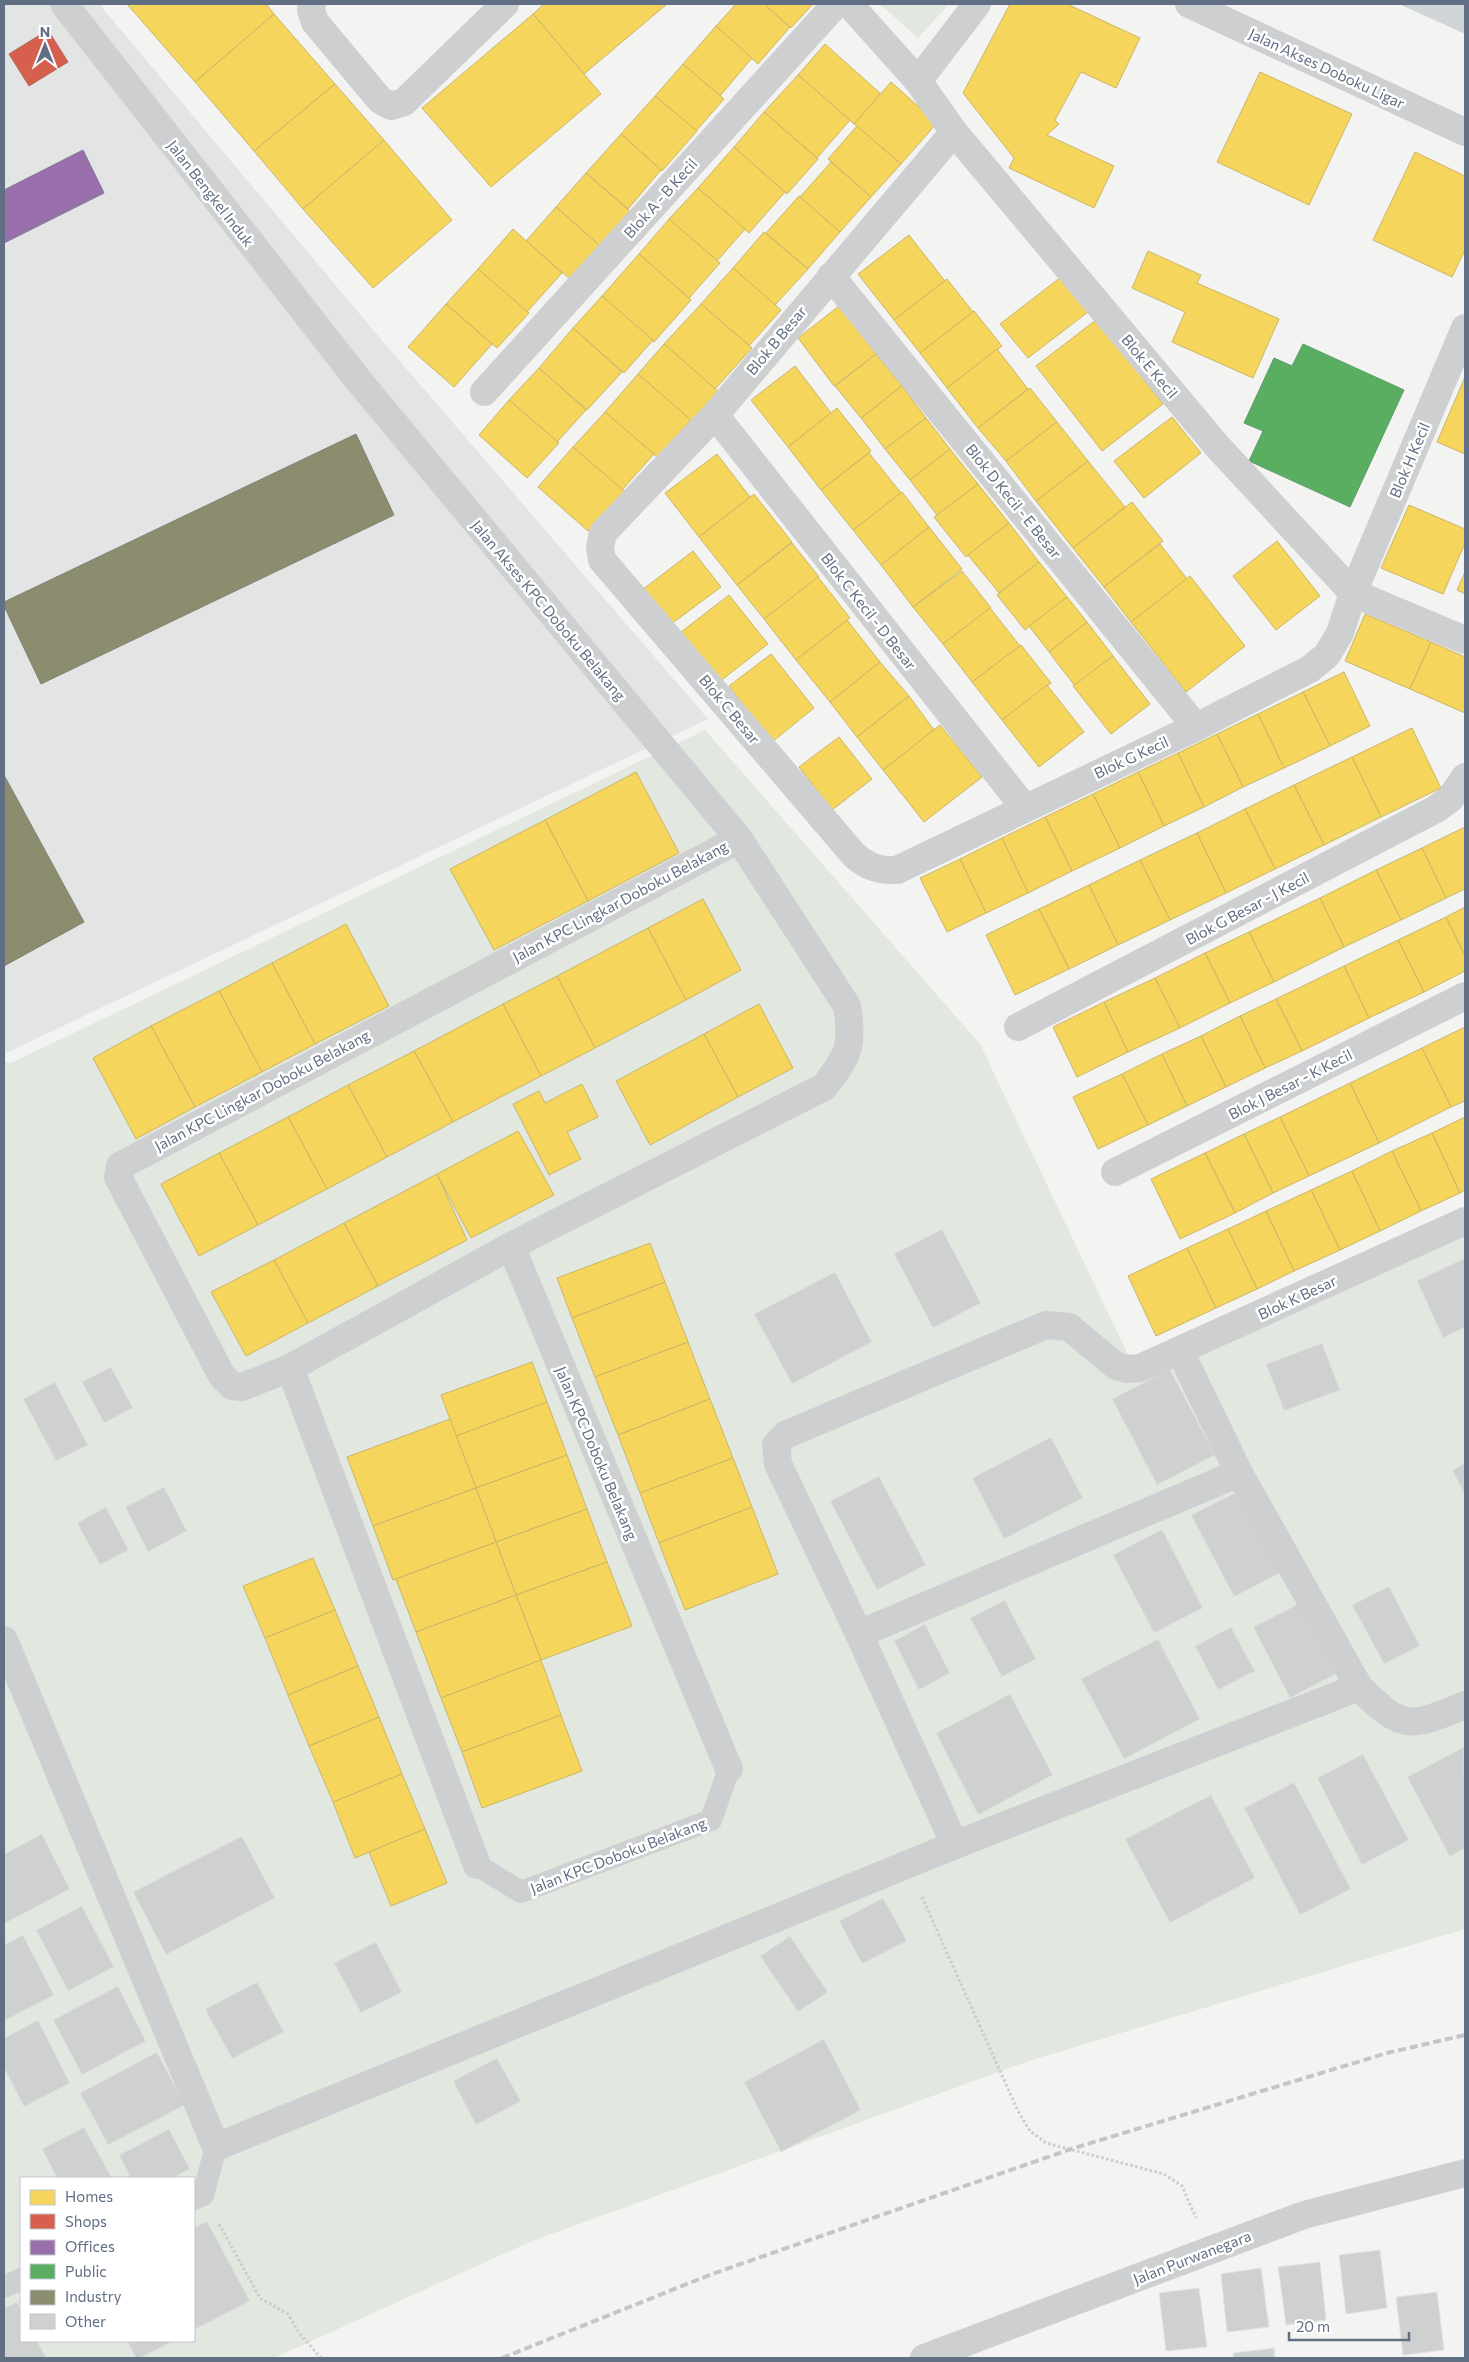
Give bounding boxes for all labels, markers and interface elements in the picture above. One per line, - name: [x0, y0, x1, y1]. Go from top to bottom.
- north arrow: [20, 20, 70, 70]
- text: N: [40, 23, 50, 40]
- street label: Jalan Akses Doboku Ligar: [1246, 24, 1408, 112]
- street label: Jalan Bengkel Induk: [164, 136, 258, 250]
- street label: Blok A - B Kecil: [620, 154, 700, 242]
- street label: Blok B Besar: [742, 302, 810, 378]
- street label: Blok E Kecil: [1118, 330, 1182, 402]
- street label: Blok H Kecil: [1385, 420, 1433, 500]
- street label: Blok D Kecil - E Besar: [962, 440, 1066, 562]
- street label: Jalan Akses KPC Doboku Belakang: [468, 516, 630, 704]
- street label: Blok C Kecil - D Besar: [818, 549, 920, 673]
- street label: Blok C Besar: [696, 671, 764, 747]
- street label: Blok G Kecil: [1091, 732, 1171, 782]
- street label: Jalan KPC Lingkar Doboku Belakang: [509, 836, 731, 966]
- street label: Blok G Besar - J Kecil: [1182, 868, 1312, 948]
- street label: Jalan KPC Lingkar Doboku Belakang: [151, 1025, 373, 1155]
- street label: Blok J Besar - K Kecil: [1225, 1045, 1355, 1123]
- street label: Blok K Besar: [1255, 1271, 1339, 1323]
- street label: Jalan KPC Doboku Belakang: [552, 1363, 642, 1543]
- street label: Jalan KPC Doboku Belakang: [527, 1813, 709, 1897]
- legend: [20, 2177, 195, 2342]
- text: Homes: [65, 2187, 113, 2205]
- text: Shops: [65, 2212, 107, 2230]
- street label: Jalan Purwanegara: [1130, 2226, 1254, 2288]
- text: Offices: [65, 2237, 115, 2255]
- text: Public: [65, 2262, 107, 2280]
- text: Industry: [65, 2287, 122, 2305]
- scale bar: [1289, 2310, 1409, 2342]
- text: Other: [65, 2312, 106, 2330]
- text: 20 m: [1296, 2317, 1330, 2335]

